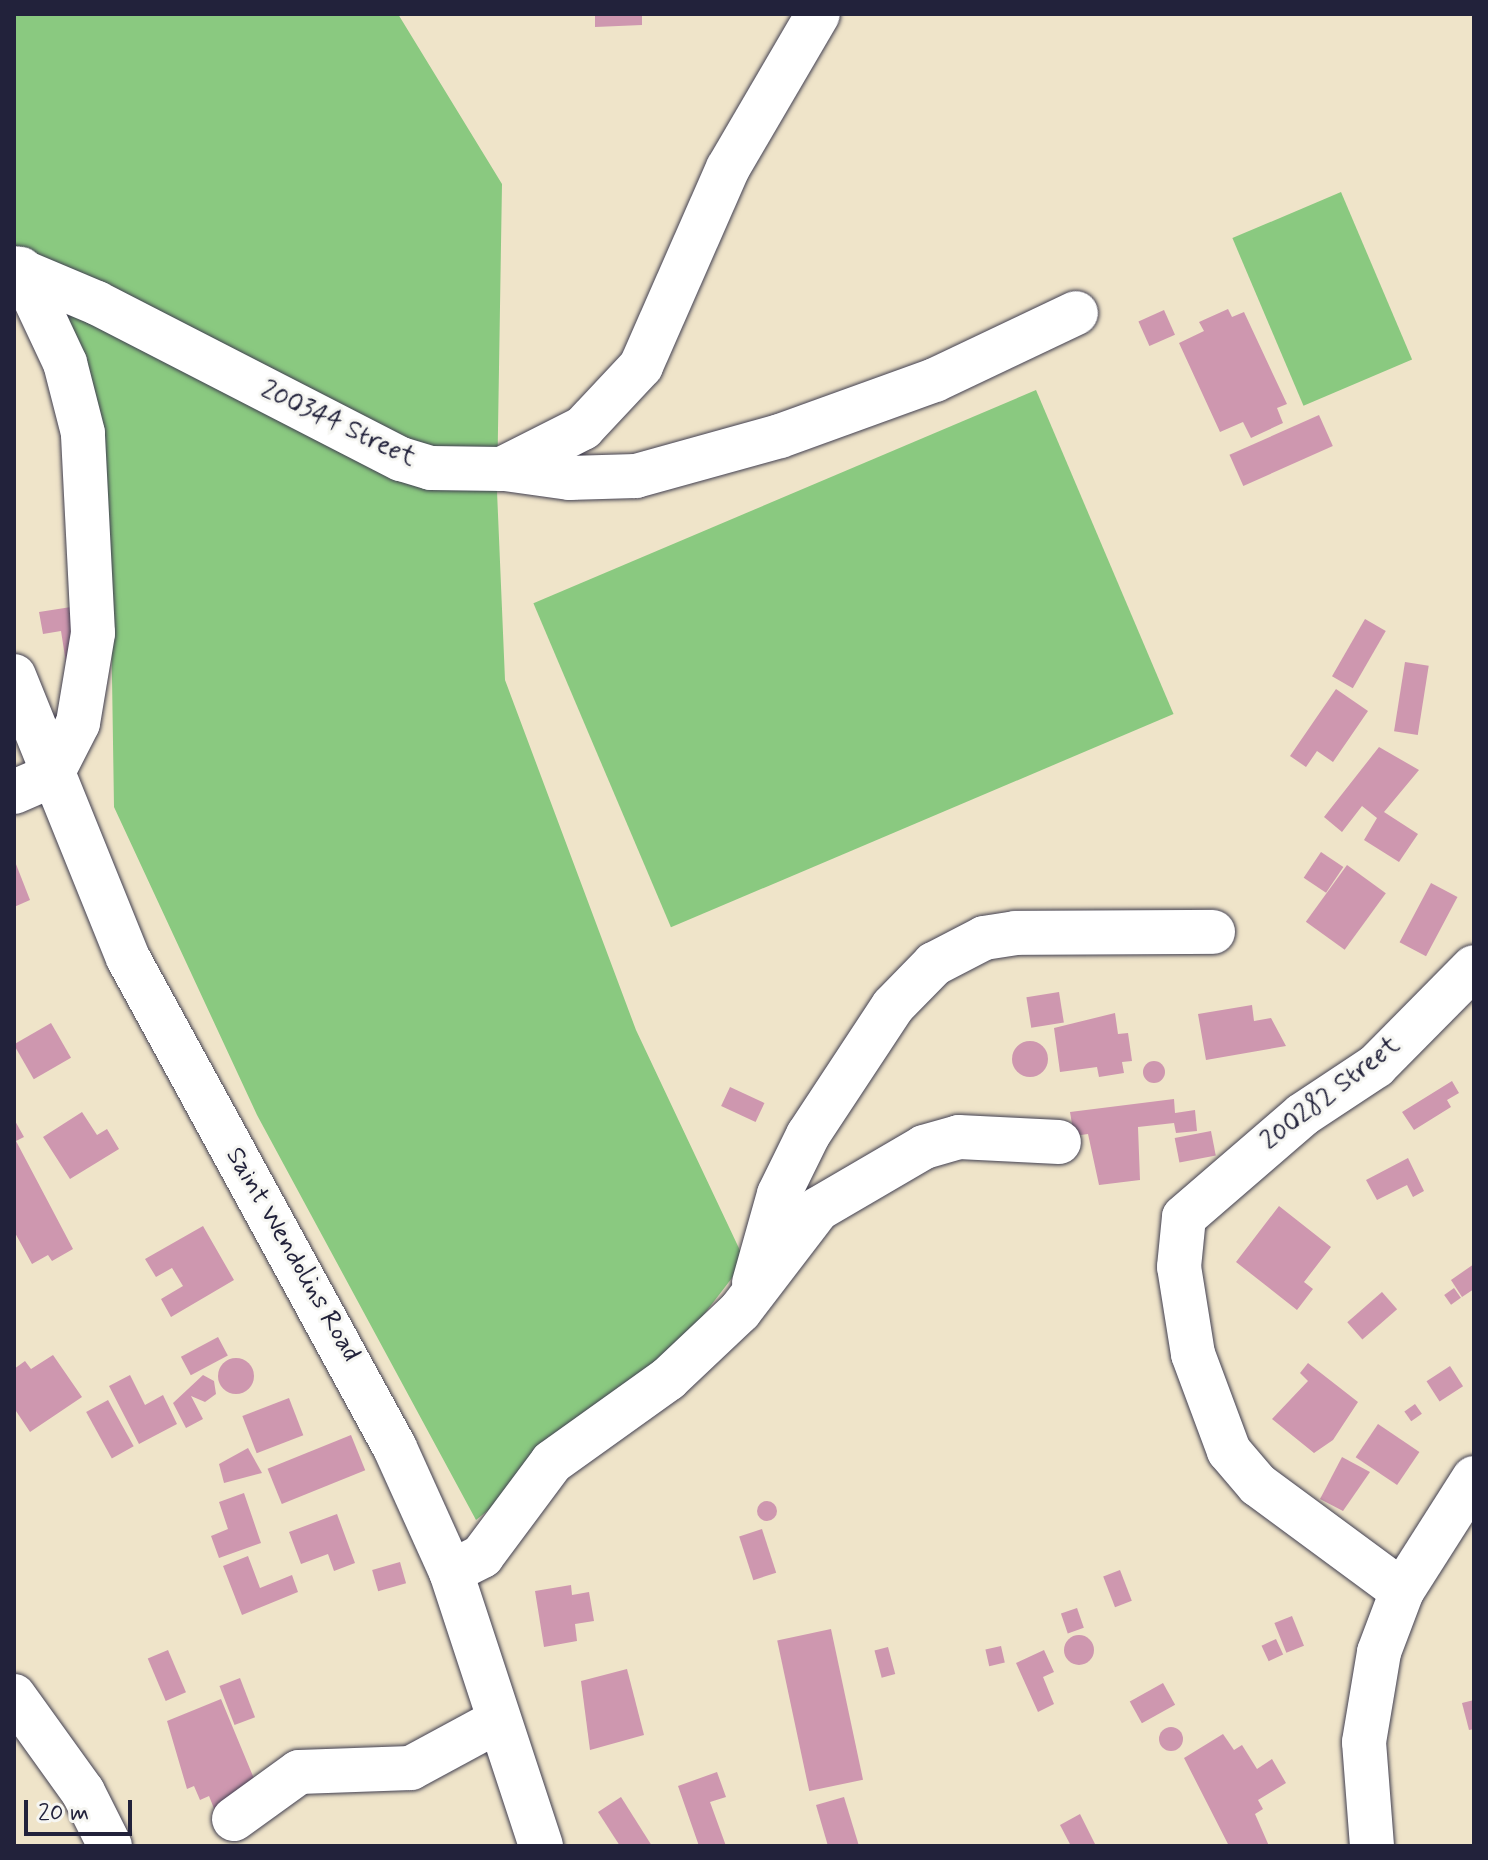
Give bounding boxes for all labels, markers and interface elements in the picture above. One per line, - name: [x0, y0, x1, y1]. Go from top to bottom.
- street label: 200344 Street: [255, 375, 421, 475]
- street label: 200282 Street: [1256, 1030, 1406, 1158]
- street label: Saint Wendolins Road: [218, 1143, 366, 1367]
- scale bar: [28, 1784, 136, 1834]
- text: 20 m: [38, 1798, 89, 1829]

